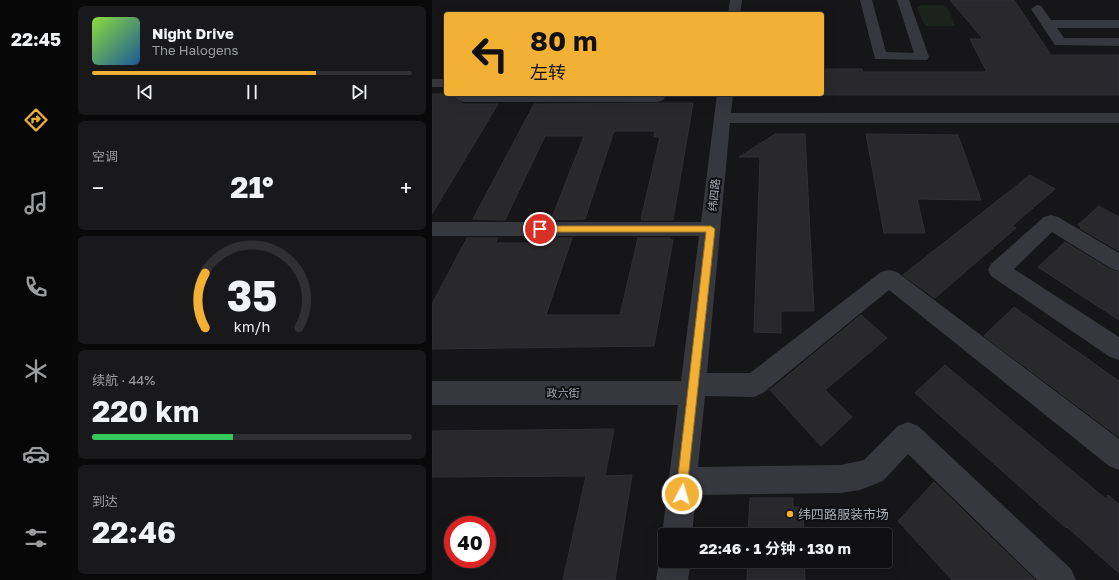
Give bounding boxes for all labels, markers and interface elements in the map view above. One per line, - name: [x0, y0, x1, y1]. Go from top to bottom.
- text: Night Drive: [152, 24, 234, 42]
- text: 80 m: [530, 24, 598, 57]
- text: 22:45: [11, 28, 61, 50]
- icon: left: [464, 28, 516, 80]
- text: The Halogens: [152, 42, 238, 58]
- text: 左转: [530, 61, 566, 83]
- icon: previous: [134, 81, 156, 103]
- icon: pause: [241, 81, 263, 103]
- icon: next: [348, 81, 370, 103]
- icon: directions: [22, 106, 50, 134]
- text: 空调: [92, 148, 118, 164]
- text: 21°: [230, 169, 274, 205]
- text: −: [92, 174, 104, 201]
- text: +: [400, 174, 412, 201]
- street label: 纬四路: [705, 178, 722, 212]
- icon: music: [22, 189, 50, 217]
- pin: [523, 212, 557, 246]
- icon: arrive: [529, 218, 551, 240]
- text: 35: [227, 270, 277, 320]
- icon: phone: [22, 273, 50, 301]
- text: km/h: [234, 318, 270, 335]
- icon: climate: [22, 357, 50, 385]
- text: 续航 · 44%: [92, 372, 155, 388]
- street label: 政六街: [547, 386, 580, 399]
- text: 220 km: [92, 393, 199, 429]
- icon: car: [22, 440, 50, 468]
- position arrow: [661, 473, 703, 515]
- text: 到达: [92, 493, 118, 509]
- place label: 纬四路服装市场: [798, 506, 889, 522]
- marker: 纬四路服装市场: [785, 509, 795, 519]
- text: 22:46: [92, 514, 176, 550]
- speed limit sign: 40: [444, 516, 496, 568]
- icon: filters: [22, 524, 50, 552]
- text: 22:46 · 1 分钟 · 130 m: [699, 539, 851, 557]

